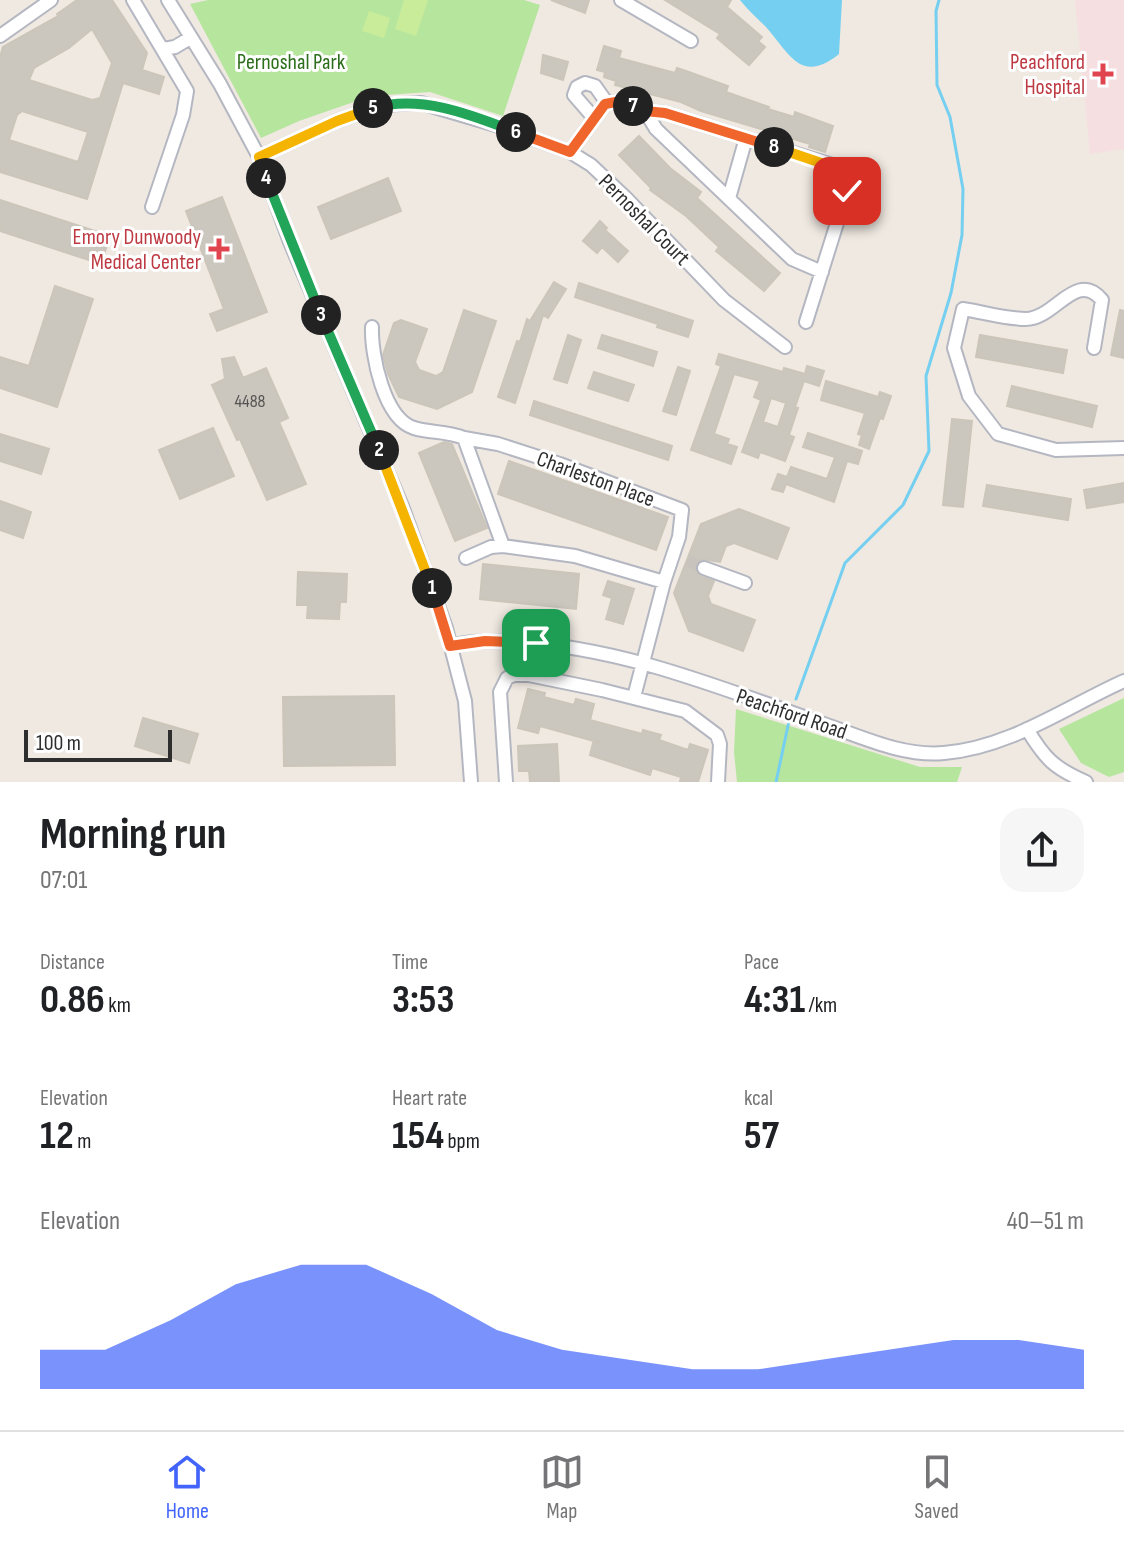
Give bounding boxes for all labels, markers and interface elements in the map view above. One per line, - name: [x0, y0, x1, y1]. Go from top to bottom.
- park label: Pernoshal Park: [237, 49, 346, 76]
- place label: Peachford Hospital: [1010, 49, 1085, 101]
- marker: Peachford Hospital: [1092, 63, 1114, 85]
- pin: 7: [613, 86, 653, 126]
- pin: 5: [353, 88, 393, 128]
- text: 7: [628, 92, 638, 119]
- text: 5: [368, 94, 378, 121]
- pin: 6: [496, 112, 536, 152]
- text: 6: [511, 118, 521, 145]
- pin: 8: [754, 127, 794, 167]
- text: 8: [769, 133, 779, 160]
- pin: [813, 157, 881, 225]
- pin: 4: [246, 158, 286, 198]
- text: 4: [261, 164, 271, 191]
- street label: Pernoshal Court: [593, 169, 696, 272]
- icon: check: [825, 169, 869, 213]
- place label: Emory Dunwoody Medical Center: [73, 224, 202, 276]
- marker: Emory Dunwoody Medical Center: [208, 238, 230, 260]
- pin: 3: [301, 295, 341, 335]
- text: 3: [316, 301, 326, 328]
- house number: 4488: [235, 391, 266, 412]
- pin: 2: [359, 430, 399, 470]
- text: 2: [374, 436, 384, 463]
- street label: Charleston Place: [533, 446, 658, 513]
- pin: 1: [412, 568, 452, 608]
- text: 1: [428, 574, 436, 601]
- pin: [502, 609, 570, 677]
- icon: arrive: [514, 621, 558, 665]
- street label: Peachford Road: [733, 683, 850, 746]
- scale bar: [24, 726, 172, 762]
- text: 100 m: [36, 730, 81, 757]
- text: Morning run: [40, 808, 226, 861]
- button: share: [1000, 808, 1084, 892]
- text: 07:01: [40, 865, 87, 896]
- text: Distance: [40, 949, 105, 976]
- text: Time: [392, 949, 428, 976]
- text: Pace: [744, 949, 779, 976]
- text: 0.86: [40, 976, 105, 1024]
- text: 3:53: [392, 976, 454, 1024]
- text: 4:31: [744, 976, 805, 1024]
- text: km: [105, 992, 131, 1019]
- text: /km: [805, 992, 837, 1019]
- text: Elevation: [40, 1085, 108, 1112]
- text: Heart rate: [392, 1085, 467, 1112]
- text: kcal: [744, 1085, 773, 1112]
- text: 12: [40, 1112, 74, 1160]
- text: 154: [392, 1112, 444, 1160]
- text: 57: [744, 1112, 779, 1160]
- text: m: [74, 1128, 91, 1155]
- text: bpm: [444, 1128, 480, 1155]
- text: Elevation: [40, 1206, 120, 1237]
- text: 40–51 m: [1007, 1206, 1084, 1237]
- tab: Home: [165, 1450, 209, 1525]
- tab: Map: [540, 1450, 584, 1525]
- tab: Saved: [915, 1450, 959, 1525]

